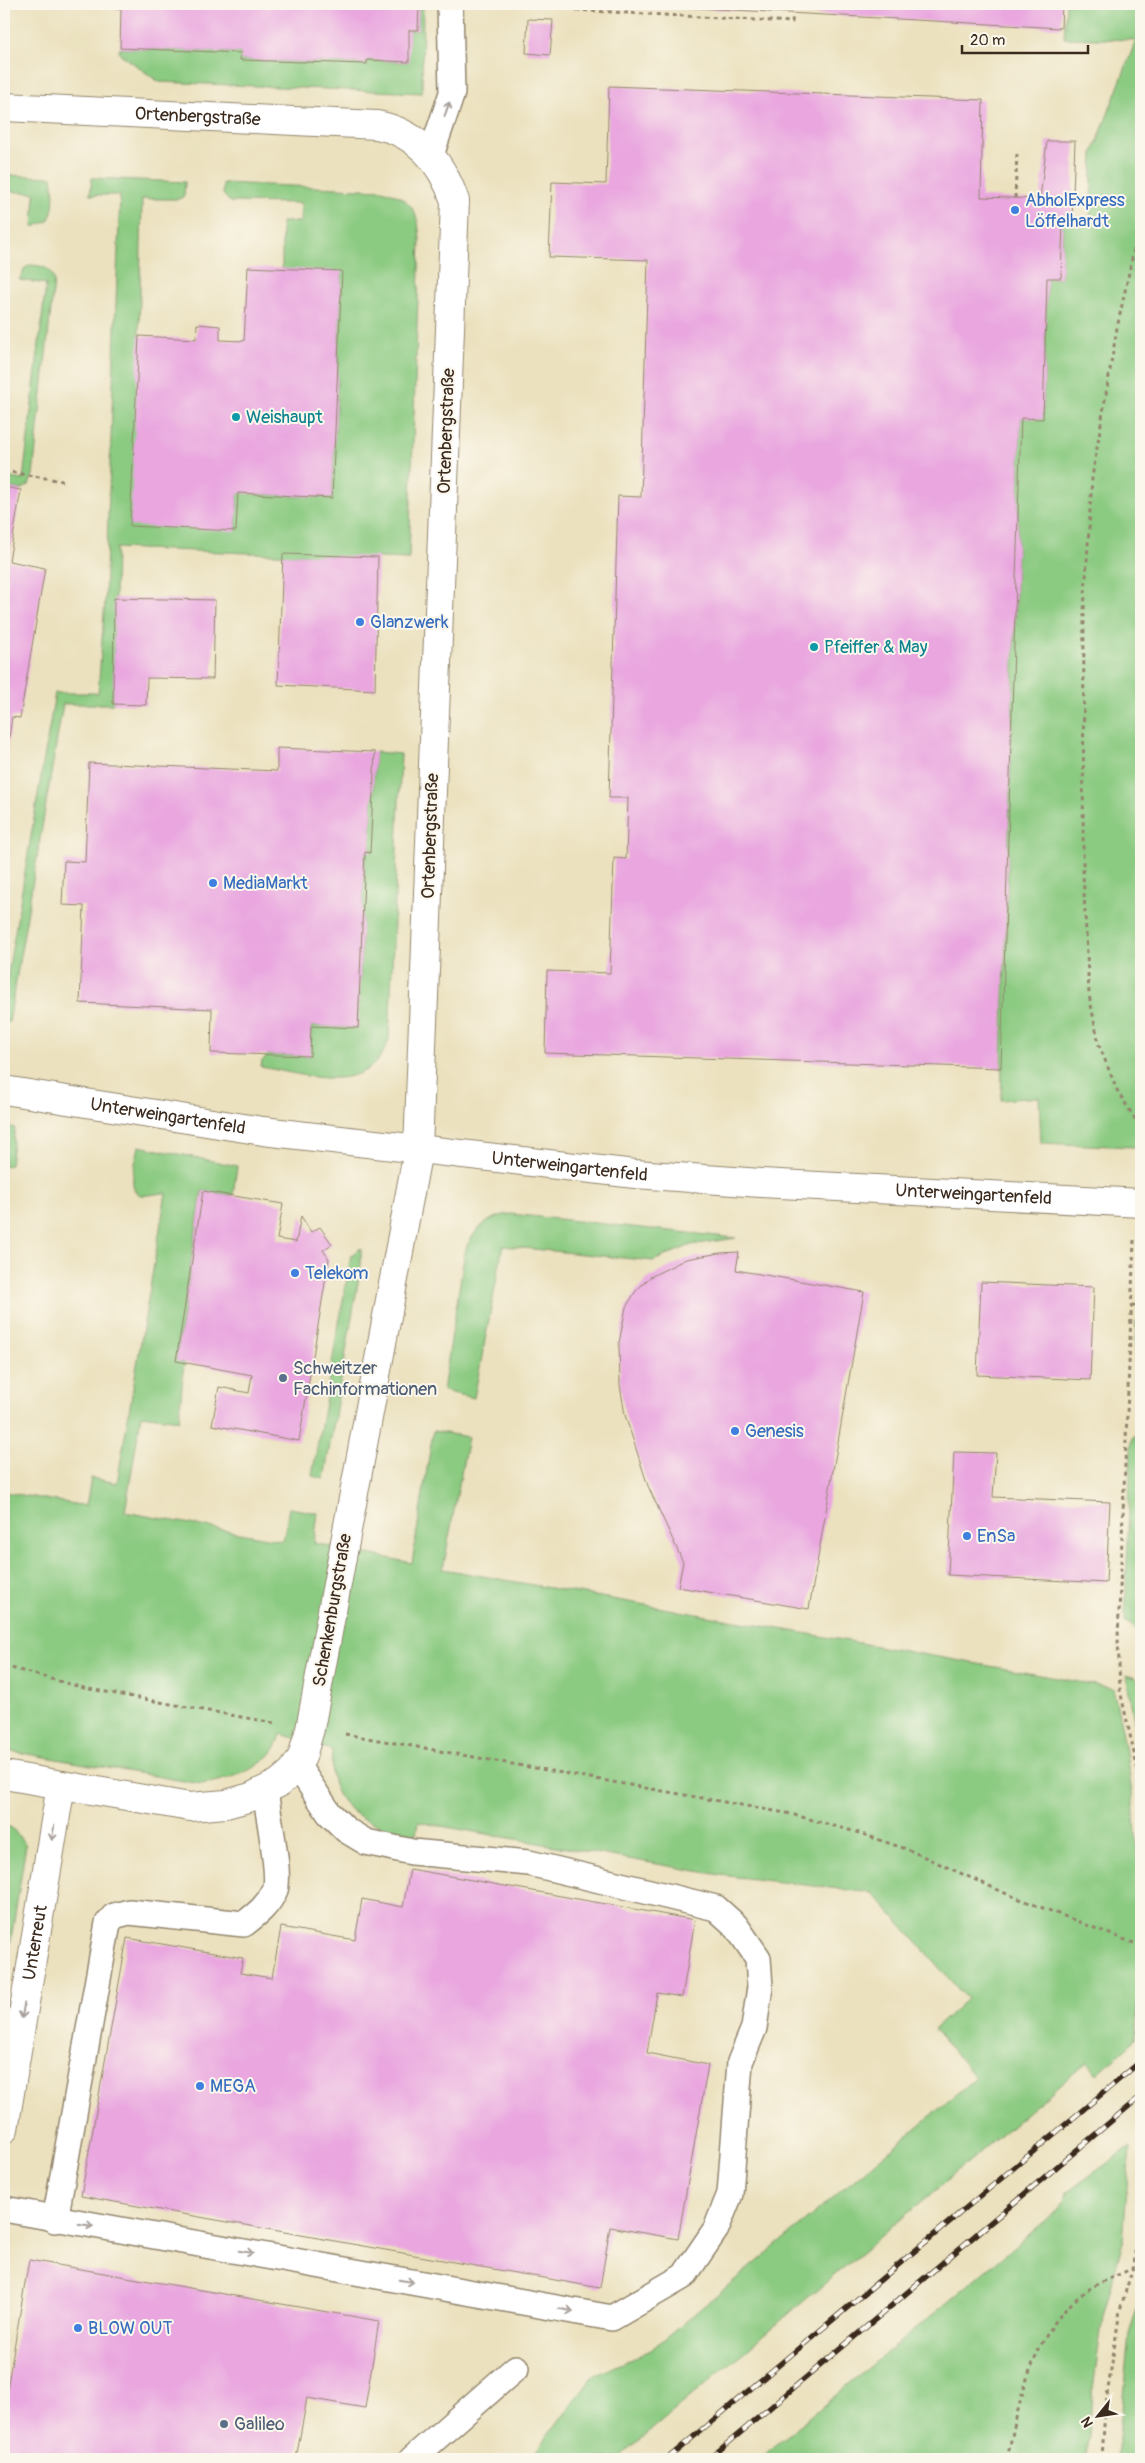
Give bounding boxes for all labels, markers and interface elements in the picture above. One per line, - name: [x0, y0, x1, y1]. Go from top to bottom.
- scale bar: [962, 22, 1089, 54]
- text: 20 m: [970, 31, 1005, 50]
- one-way arrow: [443, 101, 452, 117]
- street label: Ortenbergstraße: [134, 102, 261, 131]
- place label: AbholExpress Löffelhardt: [1025, 189, 1125, 233]
- marker: AbholExpress Löffelhardt: [1009, 204, 1021, 216]
- street label: Ortenbergstraße: [433, 368, 460, 494]
- place label: Weishaupt: [246, 406, 323, 429]
- marker: Weishaupt: [230, 411, 242, 423]
- place label: Glanzwerk: [370, 611, 449, 634]
- marker: Glanzwerk: [354, 616, 366, 628]
- place label: Pfeiffer & May: [824, 636, 928, 659]
- marker: Pfeiffer & May: [808, 641, 820, 653]
- street label: Ortenbergstraße: [417, 773, 444, 899]
- place label: MediaMarkt: [223, 872, 308, 895]
- marker: MediaMarkt: [207, 877, 219, 889]
- street label: Unterweingartenfeld: [89, 1093, 247, 1140]
- street label: Unterweingartenfeld: [490, 1147, 648, 1187]
- street label: Unterweingartenfeld: [895, 1179, 1053, 1210]
- place label: Telekom: [305, 1262, 369, 1285]
- marker: Telekom: [289, 1267, 301, 1279]
- place label: Schweitzer Fachinformationen: [293, 1357, 437, 1401]
- marker: Schweitzer Fachinformationen: [277, 1372, 289, 1384]
- place label: Genesis: [745, 1420, 804, 1443]
- marker: Genesis: [729, 1425, 741, 1437]
- place label: EnSa: [977, 1525, 1015, 1548]
- marker: EnSa: [961, 1530, 973, 1542]
- street label: Schenkenburgstraße: [308, 1532, 357, 1688]
- one-way arrow: [47, 1825, 57, 1841]
- street label: Unterreut: [18, 1903, 53, 1982]
- one-way arrow: [18, 2002, 28, 2018]
- place label: MEGA: [210, 2075, 256, 2098]
- marker: MEGA: [194, 2080, 206, 2092]
- one-way arrow: [78, 2221, 94, 2231]
- one-way arrow: [238, 2248, 254, 2258]
- one-way arrow: [398, 2277, 414, 2286]
- one-way arrow: [558, 2305, 574, 2315]
- place label: BLOW OUT: [88, 2317, 172, 2340]
- marker: BLOW OUT: [72, 2322, 84, 2334]
- north arrow: [1072, 2390, 1122, 2440]
- place label: Galileo: [234, 2413, 285, 2436]
- text: N: [1077, 2414, 1097, 2431]
- marker: Galileo: [218, 2418, 230, 2430]

